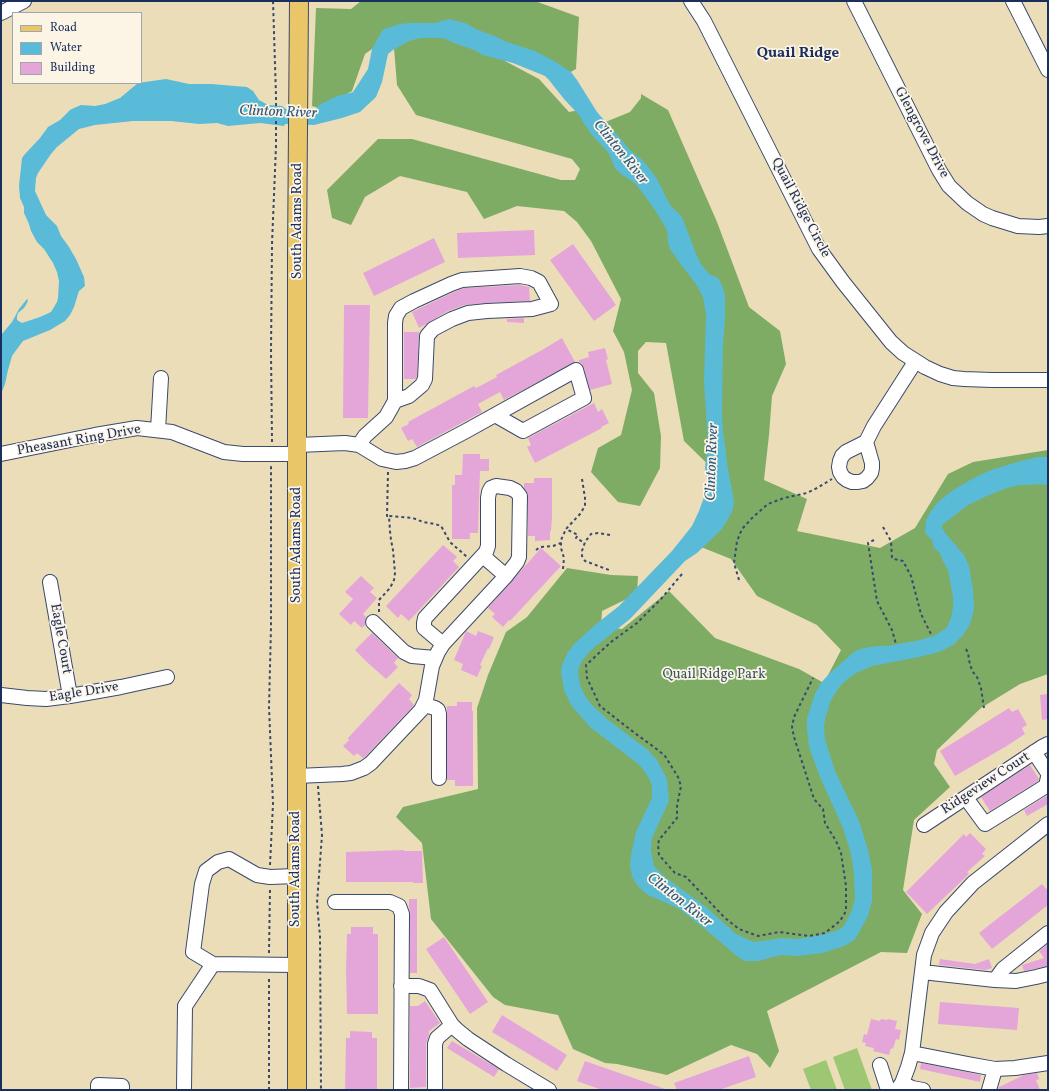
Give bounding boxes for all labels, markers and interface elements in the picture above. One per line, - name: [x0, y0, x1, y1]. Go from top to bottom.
- legend: [12, 12, 142, 84]
- text: Road: [50, 20, 77, 36]
- text: Water: [50, 40, 82, 56]
- district label: Quail Ridge: [757, 45, 839, 63]
- text: Building: [50, 60, 95, 76]
- street label: Glengrove Drive: [890, 85, 952, 181]
- water label: Clinton River: [239, 103, 317, 123]
- water label: Clinton River: [588, 117, 652, 189]
- street label: Quail Ridge Circle: [767, 155, 833, 261]
- street label: South Adams Road: [290, 163, 306, 279]
- street label: Pheasant Ring Drive: [16, 422, 142, 460]
- water label: Clinton River: [703, 423, 723, 501]
- street label: South Adams Road: [289, 487, 305, 603]
- street label: Eagle Court: [46, 602, 74, 676]
- park label: Quail Ridge Park: [662, 667, 766, 683]
- street label: Eagle Drive: [48, 679, 120, 707]
- street label: Ridgeview Court: [939, 749, 1033, 819]
- street label: South Adams Road: [288, 811, 304, 927]
- water label: Clinton River: [643, 870, 715, 932]

